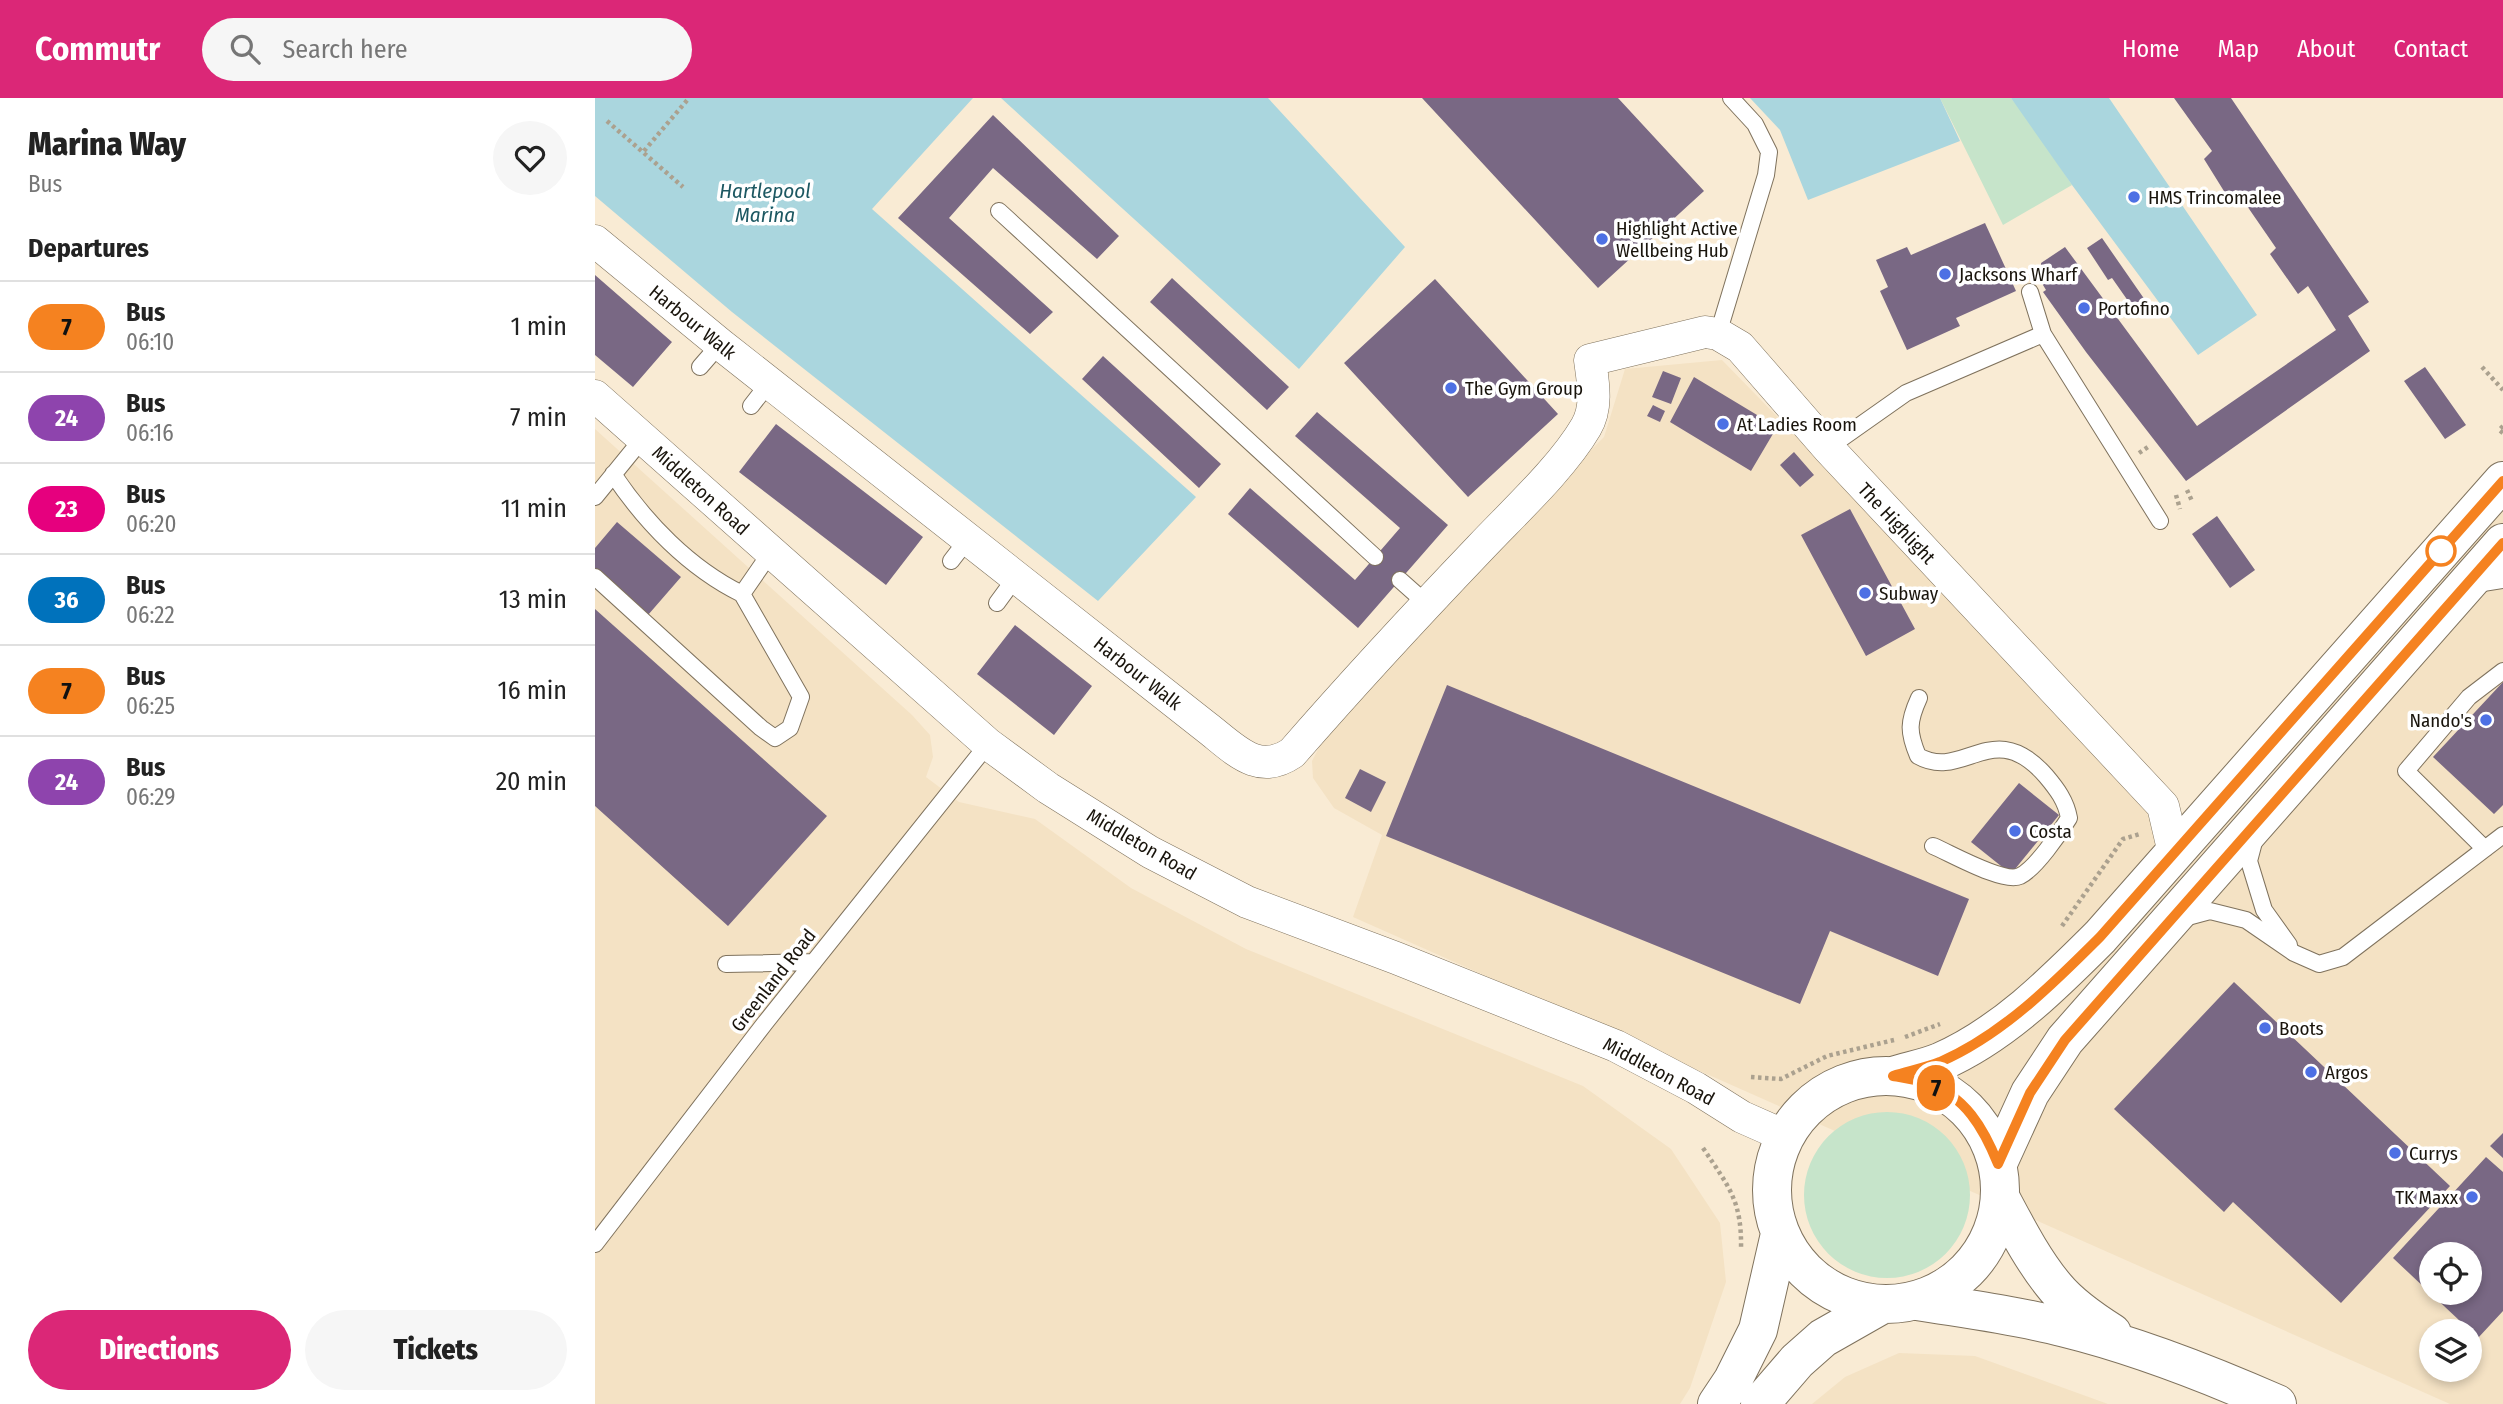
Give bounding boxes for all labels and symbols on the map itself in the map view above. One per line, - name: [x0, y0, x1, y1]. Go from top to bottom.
- water label: Hartlepool Marina: [719, 178, 811, 228]
- place label: HMS Trincomalee: [2148, 186, 2281, 209]
- marker: HMS Trincomalee: [2126, 189, 2142, 205]
- place label: Highlight Active Wellbeing Hub: [1616, 217, 1738, 262]
- marker: Highlight Active Wellbeing Hub: [1594, 231, 1610, 247]
- place label: Jacksons Wharf: [1959, 263, 2078, 286]
- marker: Jacksons Wharf: [1937, 266, 1953, 282]
- street label: Harbour Walk: [645, 280, 741, 365]
- place label: Portofino: [2098, 297, 2170, 320]
- marker: Portofino: [2076, 300, 2092, 316]
- place label: The Gym Group: [1465, 377, 1583, 400]
- marker: The Gym Group: [1443, 380, 1459, 396]
- place label: At Ladies Room: [1737, 413, 1857, 436]
- marker: At Ladies Room: [1715, 416, 1731, 432]
- street label: Middleton Road: [647, 441, 754, 540]
- street label: The Highlight: [1853, 478, 1941, 569]
- unlabelled marker: [2426, 536, 2456, 566]
- place label: Subway: [1879, 582, 1939, 605]
- marker: Subway: [1857, 585, 1873, 601]
- street label: Harbour Walk: [1089, 632, 1186, 715]
- place label: Nando's: [2409, 709, 2472, 732]
- marker: Nando's: [2478, 712, 2494, 728]
- street label: Middleton Road: [1083, 804, 1201, 885]
- place label: Costa: [2029, 820, 2072, 843]
- marker: Costa: [2007, 823, 2023, 839]
- street label: Greenland Road: [726, 924, 821, 1036]
- place label: Boots: [2279, 1017, 2324, 1040]
- marker: Boots: [2257, 1020, 2273, 1036]
- street label: Middleton Road: [1599, 1032, 1718, 1110]
- place label: Argos: [2325, 1061, 2368, 1084]
- marker: Argos: [2303, 1064, 2319, 1080]
- line badge: 7: [1913, 1065, 1959, 1111]
- place label: Currys: [2409, 1142, 2458, 1165]
- marker: Currys: [2387, 1145, 2403, 1161]
- place label: TK Maxx: [2395, 1186, 2459, 1209]
- marker: TK Maxx: [2464, 1189, 2480, 1205]

